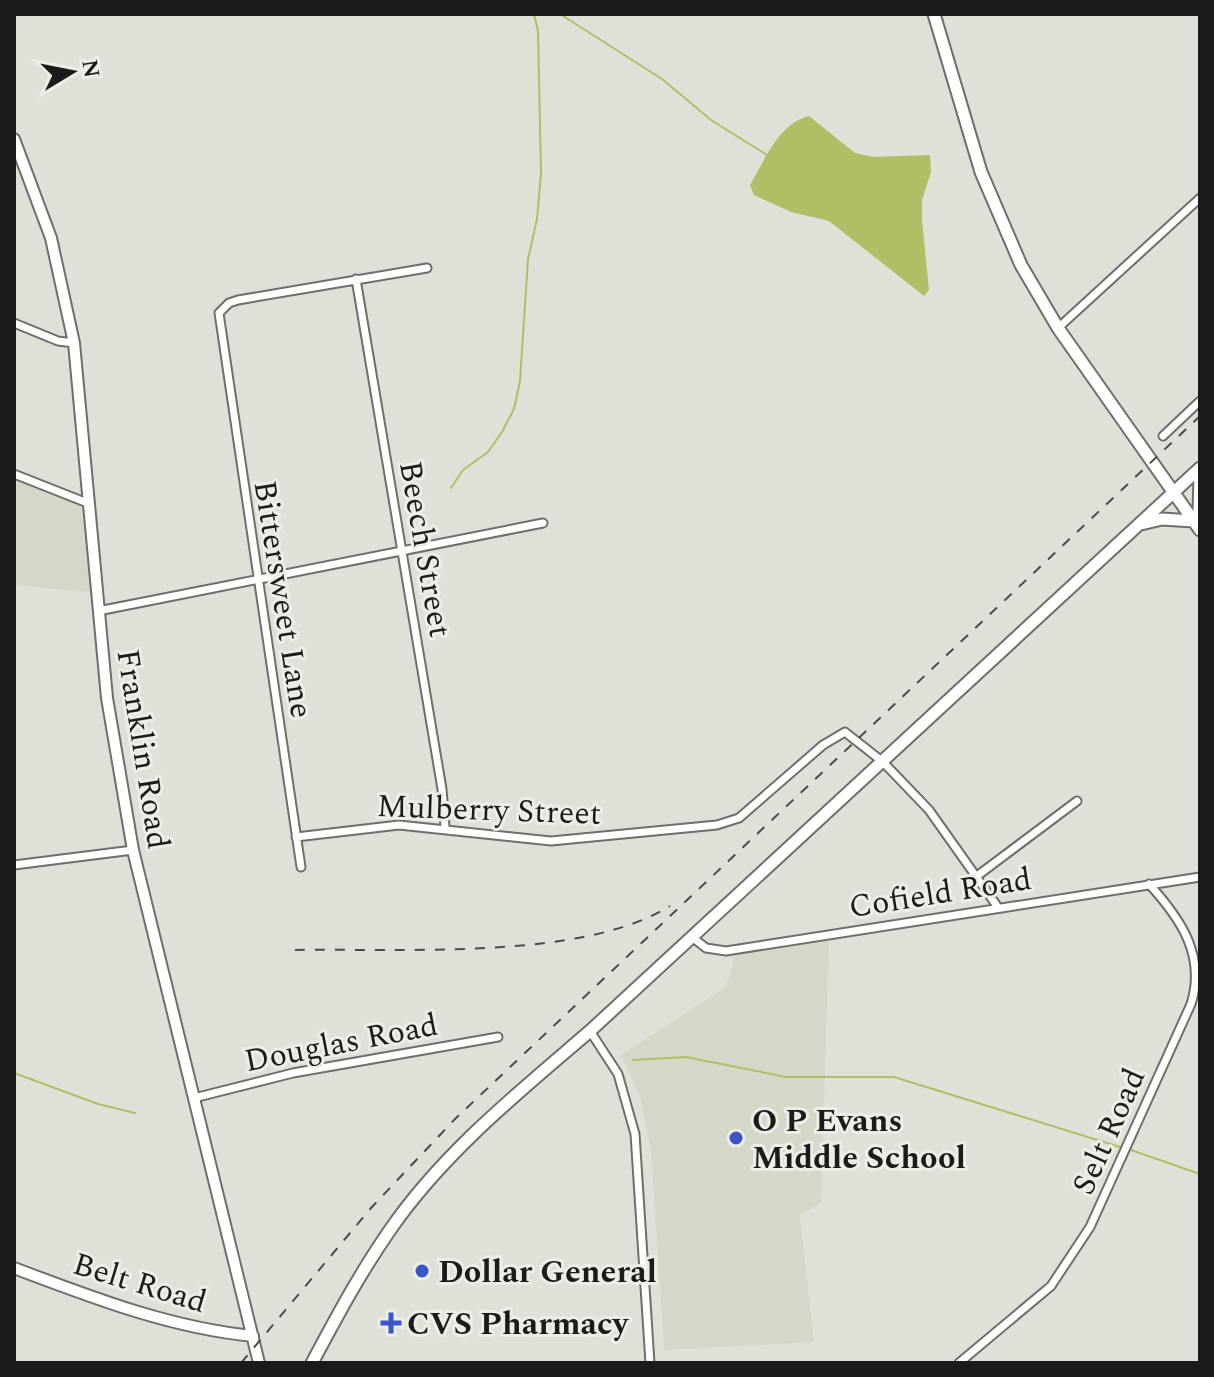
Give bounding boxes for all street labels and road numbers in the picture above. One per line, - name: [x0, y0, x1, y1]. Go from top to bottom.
- street label: Beech Street: [385, 457, 464, 641]
- street label: Bittersweet Lane: [240, 477, 325, 722]
- street label: Franklin Road: [103, 646, 182, 853]
- street label: Mulberry Street: [376, 782, 602, 839]
- street label: Cofield Road: [845, 855, 1035, 932]
- street label: Douglas Road: [240, 1001, 442, 1086]
- street label: Selt Road: [1060, 1060, 1159, 1203]
- street label: Belt Road: [67, 1240, 213, 1327]

